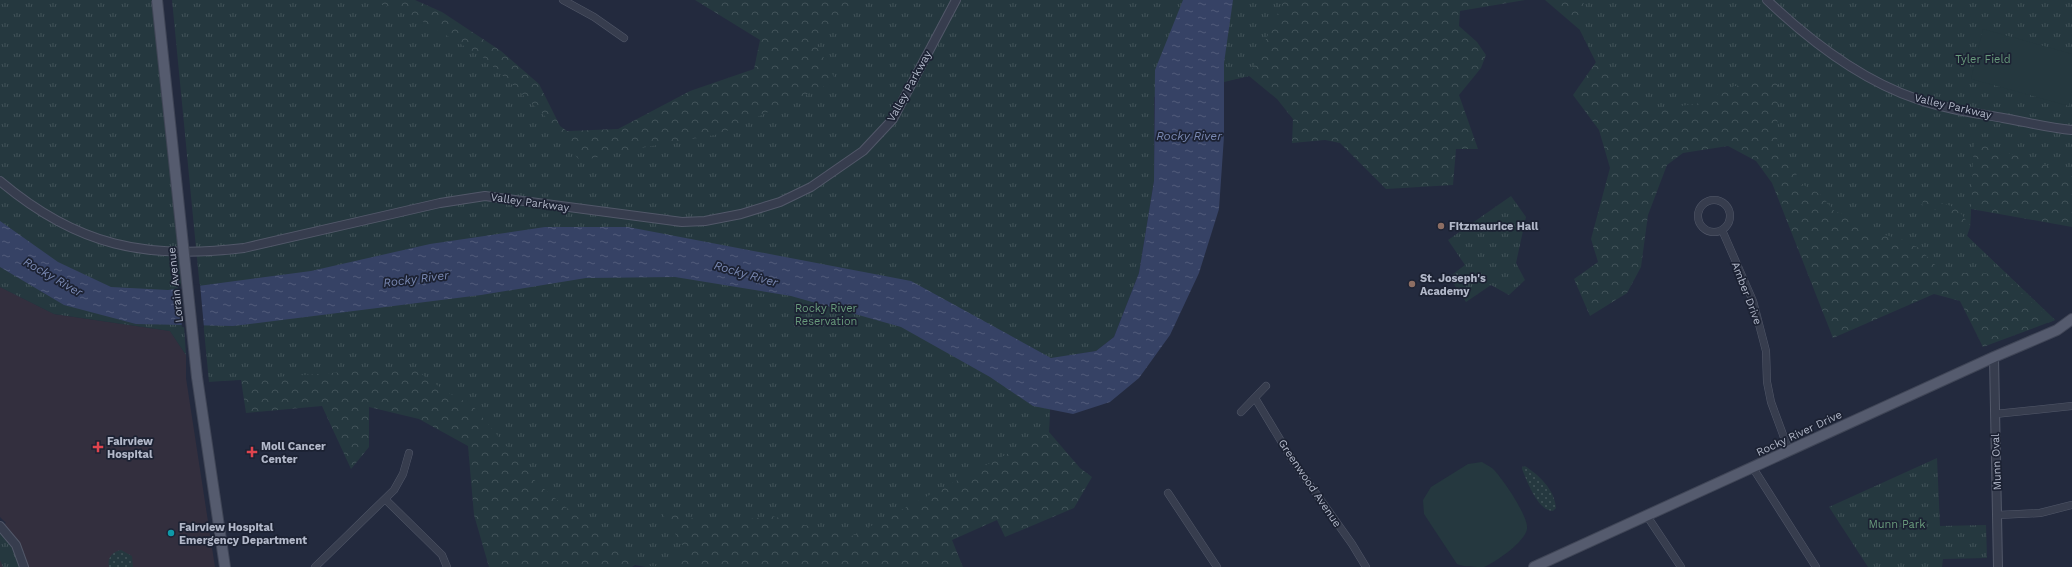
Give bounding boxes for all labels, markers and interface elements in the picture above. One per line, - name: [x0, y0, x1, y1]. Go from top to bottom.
- street label: Valley Parkway: [885, 48, 934, 124]
- park label: Tyler Field: [1955, 53, 2011, 66]
- street label: Valley Parkway: [1913, 91, 1993, 122]
- water label: Rocky River: [1156, 129, 1223, 143]
- street label: Valley Parkway: [490, 191, 570, 214]
- place label: Fitzmaurice Hall: [1449, 220, 1539, 233]
- marker: Fitzmaurice Hall: [1436, 221, 1446, 231]
- street label: Lorain Avenue: [165, 247, 186, 323]
- water label: Rocky River: [21, 255, 86, 300]
- water label: Rocky River: [712, 258, 781, 290]
- street label: Amber Drive: [1729, 260, 1764, 326]
- water label: Rocky River: [383, 268, 451, 290]
- place label: St. Joseph's Academy: [1420, 272, 1486, 298]
- marker: St. Joseph's Academy: [1407, 279, 1417, 289]
- park label: Rocky River Reservation: [795, 302, 858, 328]
- street label: Rocky River Drive: [1754, 408, 1844, 459]
- street label: Munn Oval: [1989, 433, 2004, 491]
- place label: Fairview Hospital: [107, 435, 153, 461]
- street label: Greenwood Avenue: [1275, 437, 1344, 530]
- place label: Moll Cancer Center: [261, 440, 326, 466]
- marker: Fairview Hospital: [92, 441, 104, 453]
- marker: Moll Cancer Center: [246, 446, 258, 458]
- park label: Munn Park: [1868, 518, 1926, 531]
- place label: Fairview Hospital Emergency Department: [179, 521, 307, 547]
- marker: Fairview Hospital Emergency Department: [166, 528, 176, 538]

